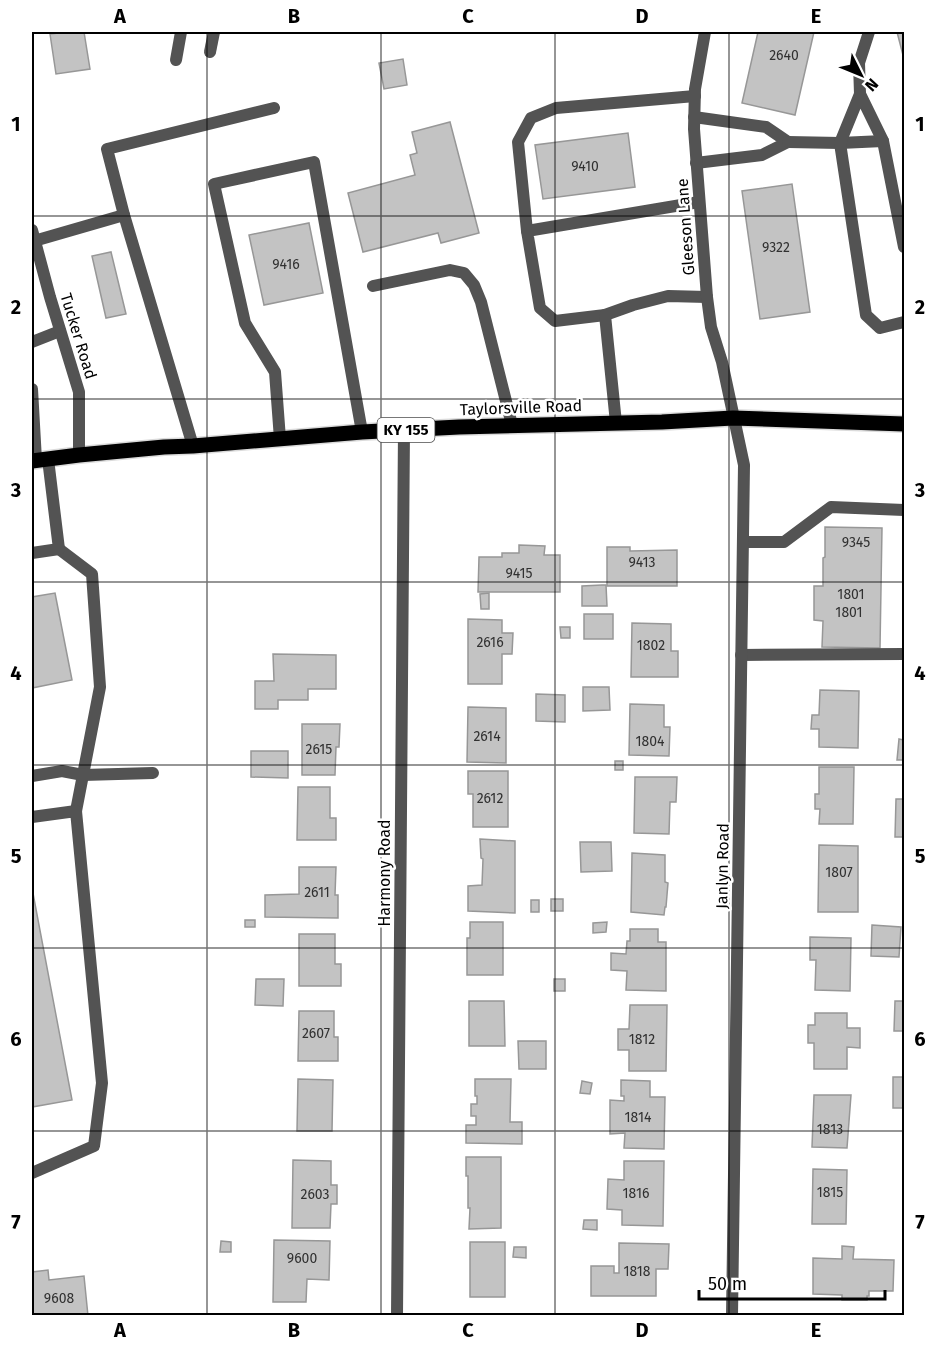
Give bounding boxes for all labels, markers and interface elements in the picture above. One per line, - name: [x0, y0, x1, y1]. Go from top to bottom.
- text: A: [113, 4, 127, 28]
- text: B: [288, 4, 300, 28]
- text: C: [462, 4, 474, 28]
- text: D: [635, 4, 649, 28]
- text: E: [811, 4, 821, 28]
- north arrow: [831, 45, 891, 105]
- house number: 2640: [769, 47, 799, 64]
- text: N: [861, 75, 882, 95]
- text: 1: [11, 112, 21, 136]
- text: 1: [915, 112, 925, 136]
- house number: 9410: [571, 158, 599, 175]
- street label: Gleeson Lane: [673, 178, 698, 276]
- house number: 9322: [762, 239, 790, 256]
- house number: 9416: [272, 256, 300, 273]
- street label: Tucker Road: [56, 291, 101, 381]
- text: 2: [11, 295, 21, 319]
- text: 2: [915, 295, 925, 319]
- street label: Taylorsville Road: [460, 396, 583, 419]
- road number: KY 155: [378, 418, 434, 442]
- text: 3: [10, 478, 21, 502]
- text: 3: [914, 478, 925, 502]
- house number: 9345: [842, 534, 870, 551]
- house number: 9413: [629, 554, 655, 571]
- house number: 9415: [506, 565, 532, 582]
- house number: 1801: [837, 586, 865, 603]
- house number: 1801: [835, 604, 863, 621]
- house number: 2616: [476, 634, 504, 651]
- house number: 1802: [637, 637, 665, 654]
- text: 4: [10, 661, 22, 685]
- text: 4: [914, 661, 926, 685]
- house number: 2614: [473, 728, 501, 745]
- house number: 1804: [635, 733, 665, 750]
- house number: 2615: [306, 741, 332, 758]
- house number: 2612: [477, 790, 503, 807]
- street label: Harmony Road: [375, 819, 394, 927]
- street label: Janlyn Road: [712, 823, 733, 909]
- text: 5: [11, 844, 22, 868]
- text: 5: [915, 844, 926, 868]
- house number: 1807: [825, 864, 853, 881]
- house number: 2611: [304, 884, 330, 901]
- house number: 2607: [302, 1025, 330, 1042]
- text: 6: [10, 1027, 22, 1051]
- text: 6: [914, 1027, 926, 1051]
- house number: 1812: [629, 1031, 655, 1048]
- house number: 1814: [625, 1109, 652, 1126]
- house number: 1813: [817, 1121, 843, 1138]
- house number: 1815: [817, 1184, 843, 1201]
- house number: 1816: [623, 1185, 649, 1202]
- house number: 2603: [300, 1186, 330, 1203]
- text: 7: [11, 1210, 21, 1234]
- text: 7: [915, 1210, 925, 1234]
- house number: 9600: [287, 1250, 317, 1267]
- house number: 1818: [623, 1263, 651, 1280]
- scale bar: [699, 1263, 885, 1301]
- text: 50 m: [708, 1273, 747, 1295]
- house number: 9608: [44, 1290, 74, 1307]
- text: A: [113, 1318, 127, 1342]
- text: B: [288, 1318, 300, 1342]
- text: C: [462, 1318, 474, 1342]
- text: D: [635, 1318, 649, 1342]
- text: E: [811, 1318, 821, 1342]

